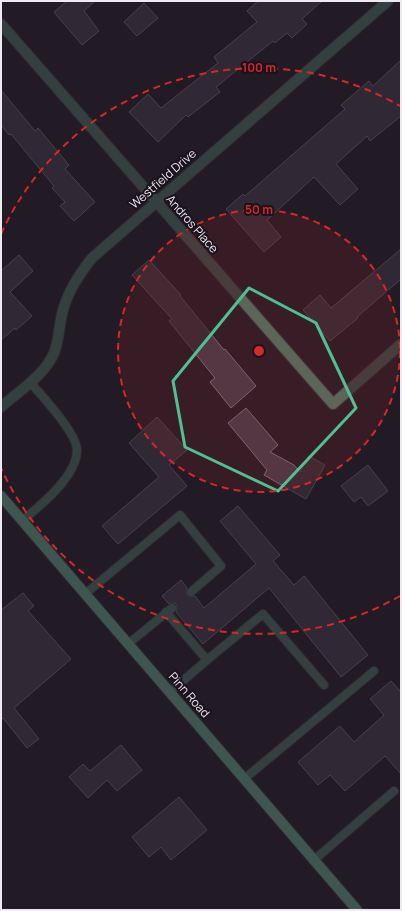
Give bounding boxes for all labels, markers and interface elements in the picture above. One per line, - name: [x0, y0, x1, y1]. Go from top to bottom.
- text: 100 m: [242, 59, 276, 76]
- street label: Westfield Drive: [126, 145, 200, 212]
- street label: Andros Place: [162, 191, 222, 256]
- text: 50 m: [245, 201, 273, 218]
- centre of rings: [252, 344, 266, 358]
- street label: Pinn Road: [165, 668, 214, 721]

